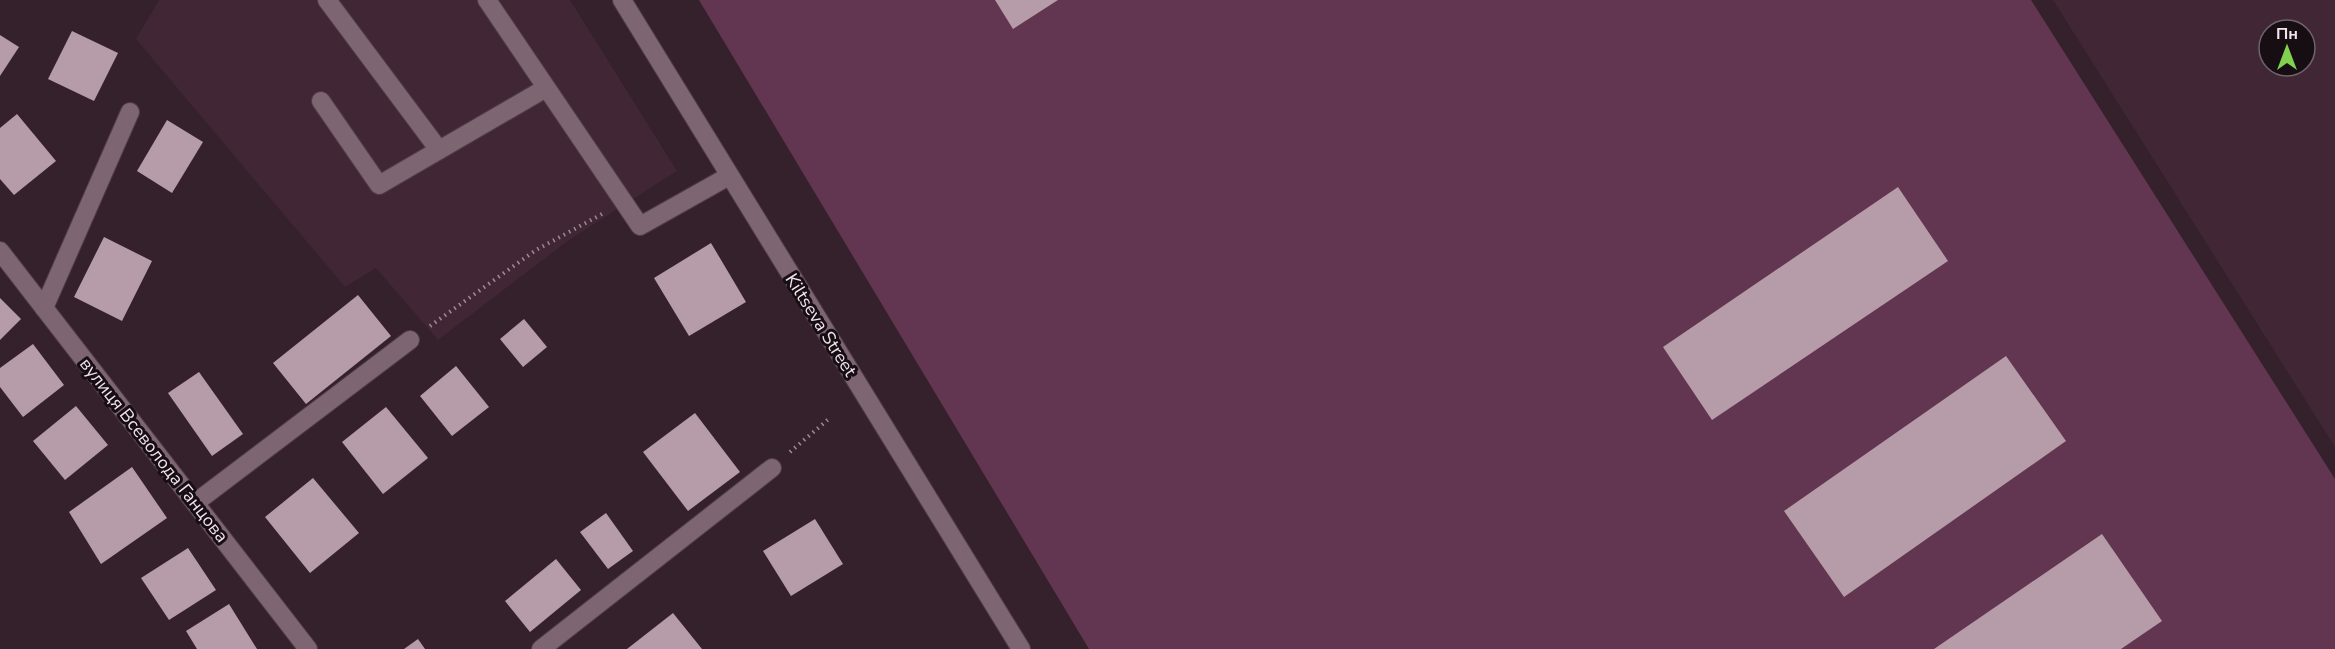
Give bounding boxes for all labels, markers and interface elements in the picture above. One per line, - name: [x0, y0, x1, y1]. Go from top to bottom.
- north arrow: [2257, 18, 2317, 78]
- text: Пн: [2276, 23, 2298, 45]
- street label: Kiltseva Street: [780, 269, 863, 382]
- street label: вулиця Всеволода Ганцова: [74, 353, 234, 547]

